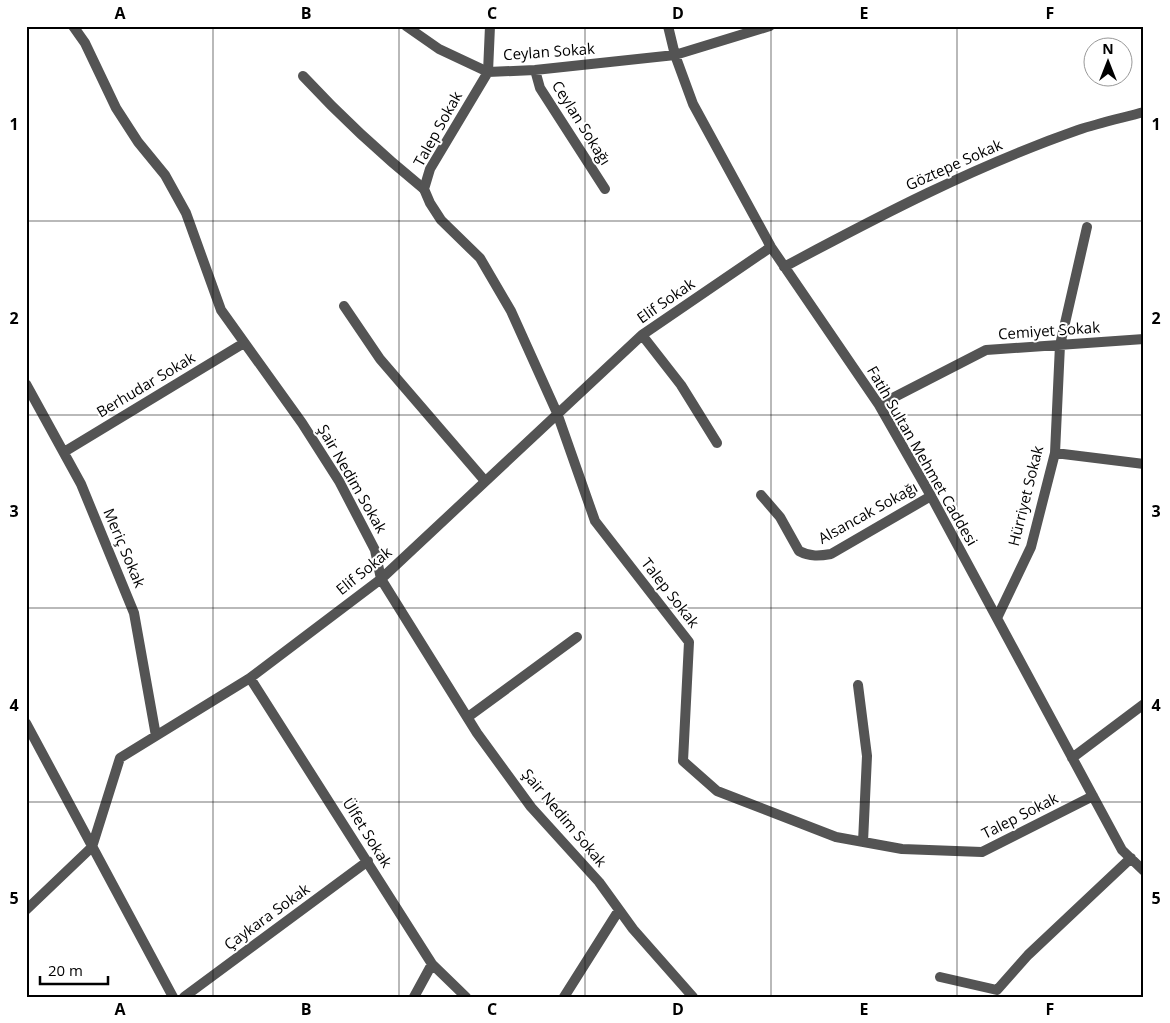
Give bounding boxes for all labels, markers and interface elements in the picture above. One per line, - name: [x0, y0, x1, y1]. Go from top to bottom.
- text: A: [114, 2, 126, 24]
- text: B: [301, 2, 311, 24]
- text: C: [487, 2, 497, 24]
- text: D: [672, 2, 684, 24]
- text: E: [860, 2, 869, 24]
- text: F: [1046, 2, 1054, 24]
- street label: Ceylan Sokak: [502, 38, 596, 64]
- north arrow: [1082, 38, 1132, 88]
- text: N: [1102, 39, 1114, 58]
- street label: Ceylan Sokağı: [548, 76, 616, 168]
- street label: Talep Sokak: [408, 87, 466, 170]
- text: 1: [9, 113, 19, 135]
- text: 1: [1151, 113, 1161, 135]
- street label: Göztepe Sokak: [902, 134, 1005, 194]
- street label: Elif Sokak: [633, 273, 698, 327]
- text: 2: [9, 307, 19, 329]
- text: 2: [1151, 307, 1161, 329]
- street label: Cemiyet Sokak: [997, 316, 1101, 344]
- street label: Berhudar Sokak: [93, 347, 199, 421]
- street label: Fatih Sultan Mehmet Caddesi: [863, 362, 983, 549]
- street label: Şair Nedim Sokak: [314, 421, 392, 537]
- street label: Hürriyet Sokak: [1003, 443, 1047, 548]
- street label: Alsancak Sokağı: [814, 477, 921, 548]
- text: 3: [9, 500, 19, 522]
- text: 3: [1151, 500, 1161, 522]
- street label: Meriç Sokak: [99, 505, 151, 590]
- street label: Elif Sokak: [331, 542, 395, 599]
- street label: Talep Sokak: [637, 553, 704, 631]
- text: 4: [9, 694, 19, 716]
- text: 4: [1151, 694, 1161, 716]
- street label: Şair Nedim Sokak: [518, 764, 612, 871]
- street label: Talep Sokak: [978, 787, 1061, 843]
- street label: Ülfet Sokak: [338, 794, 397, 871]
- street label: Çaykara Sokak: [220, 878, 313, 954]
- text: 5: [9, 887, 19, 909]
- text: 5: [1151, 887, 1161, 909]
- scale bar: [40, 953, 108, 985]
- text: 20 m: [48, 960, 83, 980]
- text: A: [114, 998, 126, 1020]
- text: B: [301, 998, 311, 1020]
- text: C: [487, 998, 497, 1020]
- text: D: [672, 998, 684, 1020]
- text: E: [860, 998, 869, 1020]
- text: F: [1046, 998, 1054, 1020]

